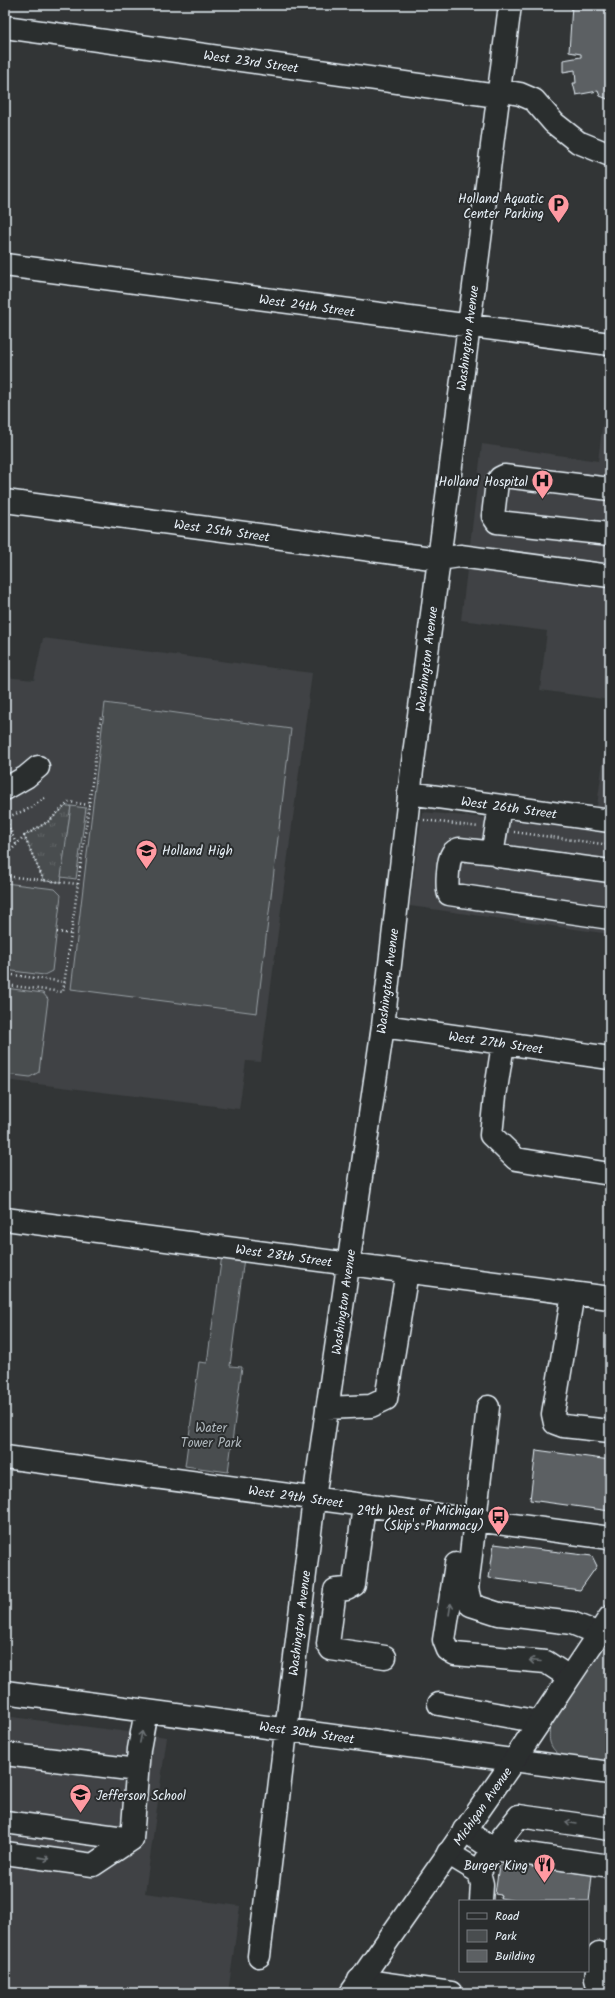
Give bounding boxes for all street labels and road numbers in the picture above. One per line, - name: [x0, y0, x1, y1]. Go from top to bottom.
- street label: West 23rd Street: [202, 45, 301, 80]
- street label: Washington Avenue: [452, 284, 485, 392]
- street label: West 24th Street: [257, 289, 357, 324]
- street label: West 25th Street: [173, 514, 272, 549]
- street label: Washington Avenue: [411, 605, 444, 713]
- street label: West 26th Street: [459, 791, 559, 826]
- street label: Washington Avenue: [372, 927, 405, 1035]
- street label: West 27th Street: [447, 1026, 546, 1061]
- street label: West 28th Street: [234, 1239, 334, 1274]
- street label: Washington Avenue: [327, 1248, 362, 1356]
- street label: West 29th Street: [247, 1480, 346, 1515]
- street label: Washington Avenue: [284, 1569, 317, 1677]
- street label: West 30th Street: [258, 1716, 357, 1751]
- street label: Michigan Avenue: [448, 1763, 518, 1851]

